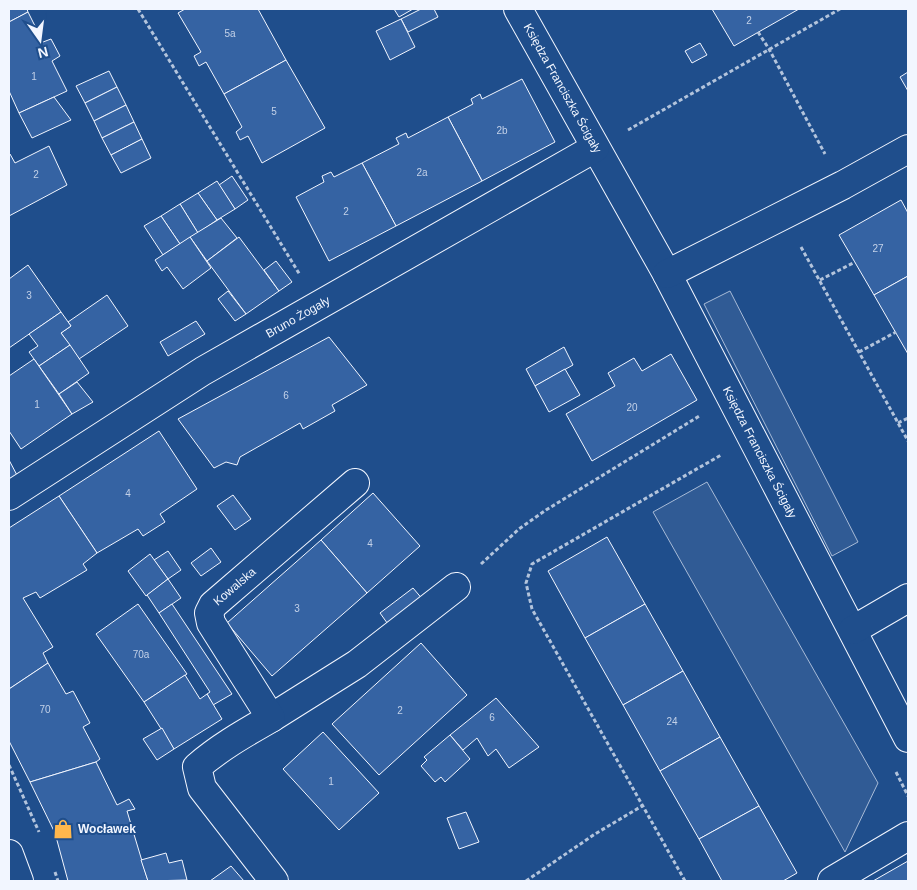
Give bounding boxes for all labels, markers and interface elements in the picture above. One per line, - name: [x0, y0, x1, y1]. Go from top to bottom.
- north arrow: [15, 15, 65, 65]
- house number: 2: [746, 15, 752, 26]
- street label: Księdza Franciszka Ścigały: [521, 21, 605, 155]
- house number: 5a: [224, 28, 236, 39]
- text: N: [36, 44, 50, 62]
- house number: 1: [31, 71, 37, 82]
- house number: 5: [271, 106, 277, 117]
- house number: 2b: [496, 125, 508, 136]
- house number: 2a: [416, 167, 428, 178]
- house number: 2: [33, 169, 39, 180]
- house number: 2: [343, 206, 349, 217]
- house number: 27: [872, 243, 884, 254]
- house number: 3: [26, 290, 32, 301]
- street label: Bruno Żogały: [263, 293, 332, 341]
- street label: Księdza Franciszka Ścigały: [720, 384, 800, 520]
- house number: 6: [283, 390, 289, 401]
- house number: 1: [34, 399, 40, 410]
- house number: 20: [626, 402, 638, 413]
- house number: 4: [125, 488, 131, 499]
- house number: 4: [367, 538, 373, 549]
- street label: Kowalska: [210, 564, 259, 609]
- house number: 3: [294, 603, 300, 614]
- house number: 70a: [133, 649, 150, 660]
- house number: 70: [39, 704, 51, 715]
- house number: 2: [397, 705, 403, 716]
- house number: 6: [489, 712, 495, 723]
- house number: 24: [666, 716, 678, 727]
- house number: 1: [328, 776, 334, 787]
- shop icon: Wocławek: [52, 818, 74, 840]
- place label: Wocławek: [78, 822, 136, 836]

